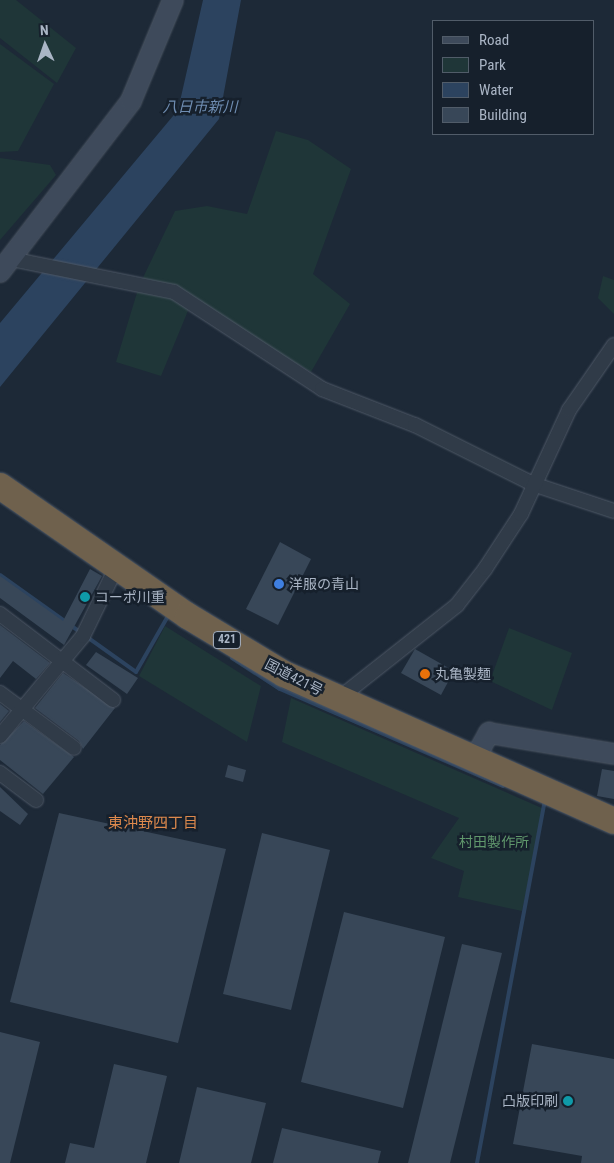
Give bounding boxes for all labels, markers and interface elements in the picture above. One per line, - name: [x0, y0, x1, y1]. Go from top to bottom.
- north arrow: [20, 20, 70, 70]
- legend: [432, 20, 594, 135]
- text: N: [40, 22, 49, 38]
- text: Road: [479, 31, 509, 49]
- text: Park: [479, 56, 506, 74]
- text: Water: [479, 81, 513, 99]
- water label: 八日市新川: [163, 99, 237, 117]
- text: Building: [479, 106, 527, 124]
- place label: 洋服の青山: [289, 576, 359, 592]
- marker: 洋服の青山: [273, 578, 285, 590]
- place label: コーポ川重: [95, 589, 165, 605]
- marker: コーポ川重: [79, 591, 91, 603]
- road number: 421: [212, 630, 242, 650]
- street label: 国道421号: [262, 655, 326, 699]
- place label: 丸亀製麺: [435, 666, 491, 682]
- marker: 丸亀製麺: [419, 668, 431, 680]
- district label: 東沖野四丁目: [108, 815, 198, 833]
- park label: 村田製作所: [459, 834, 529, 850]
- place label: 凸版印刷: [502, 1093, 558, 1109]
- marker: 凸版印刷: [562, 1095, 574, 1107]

